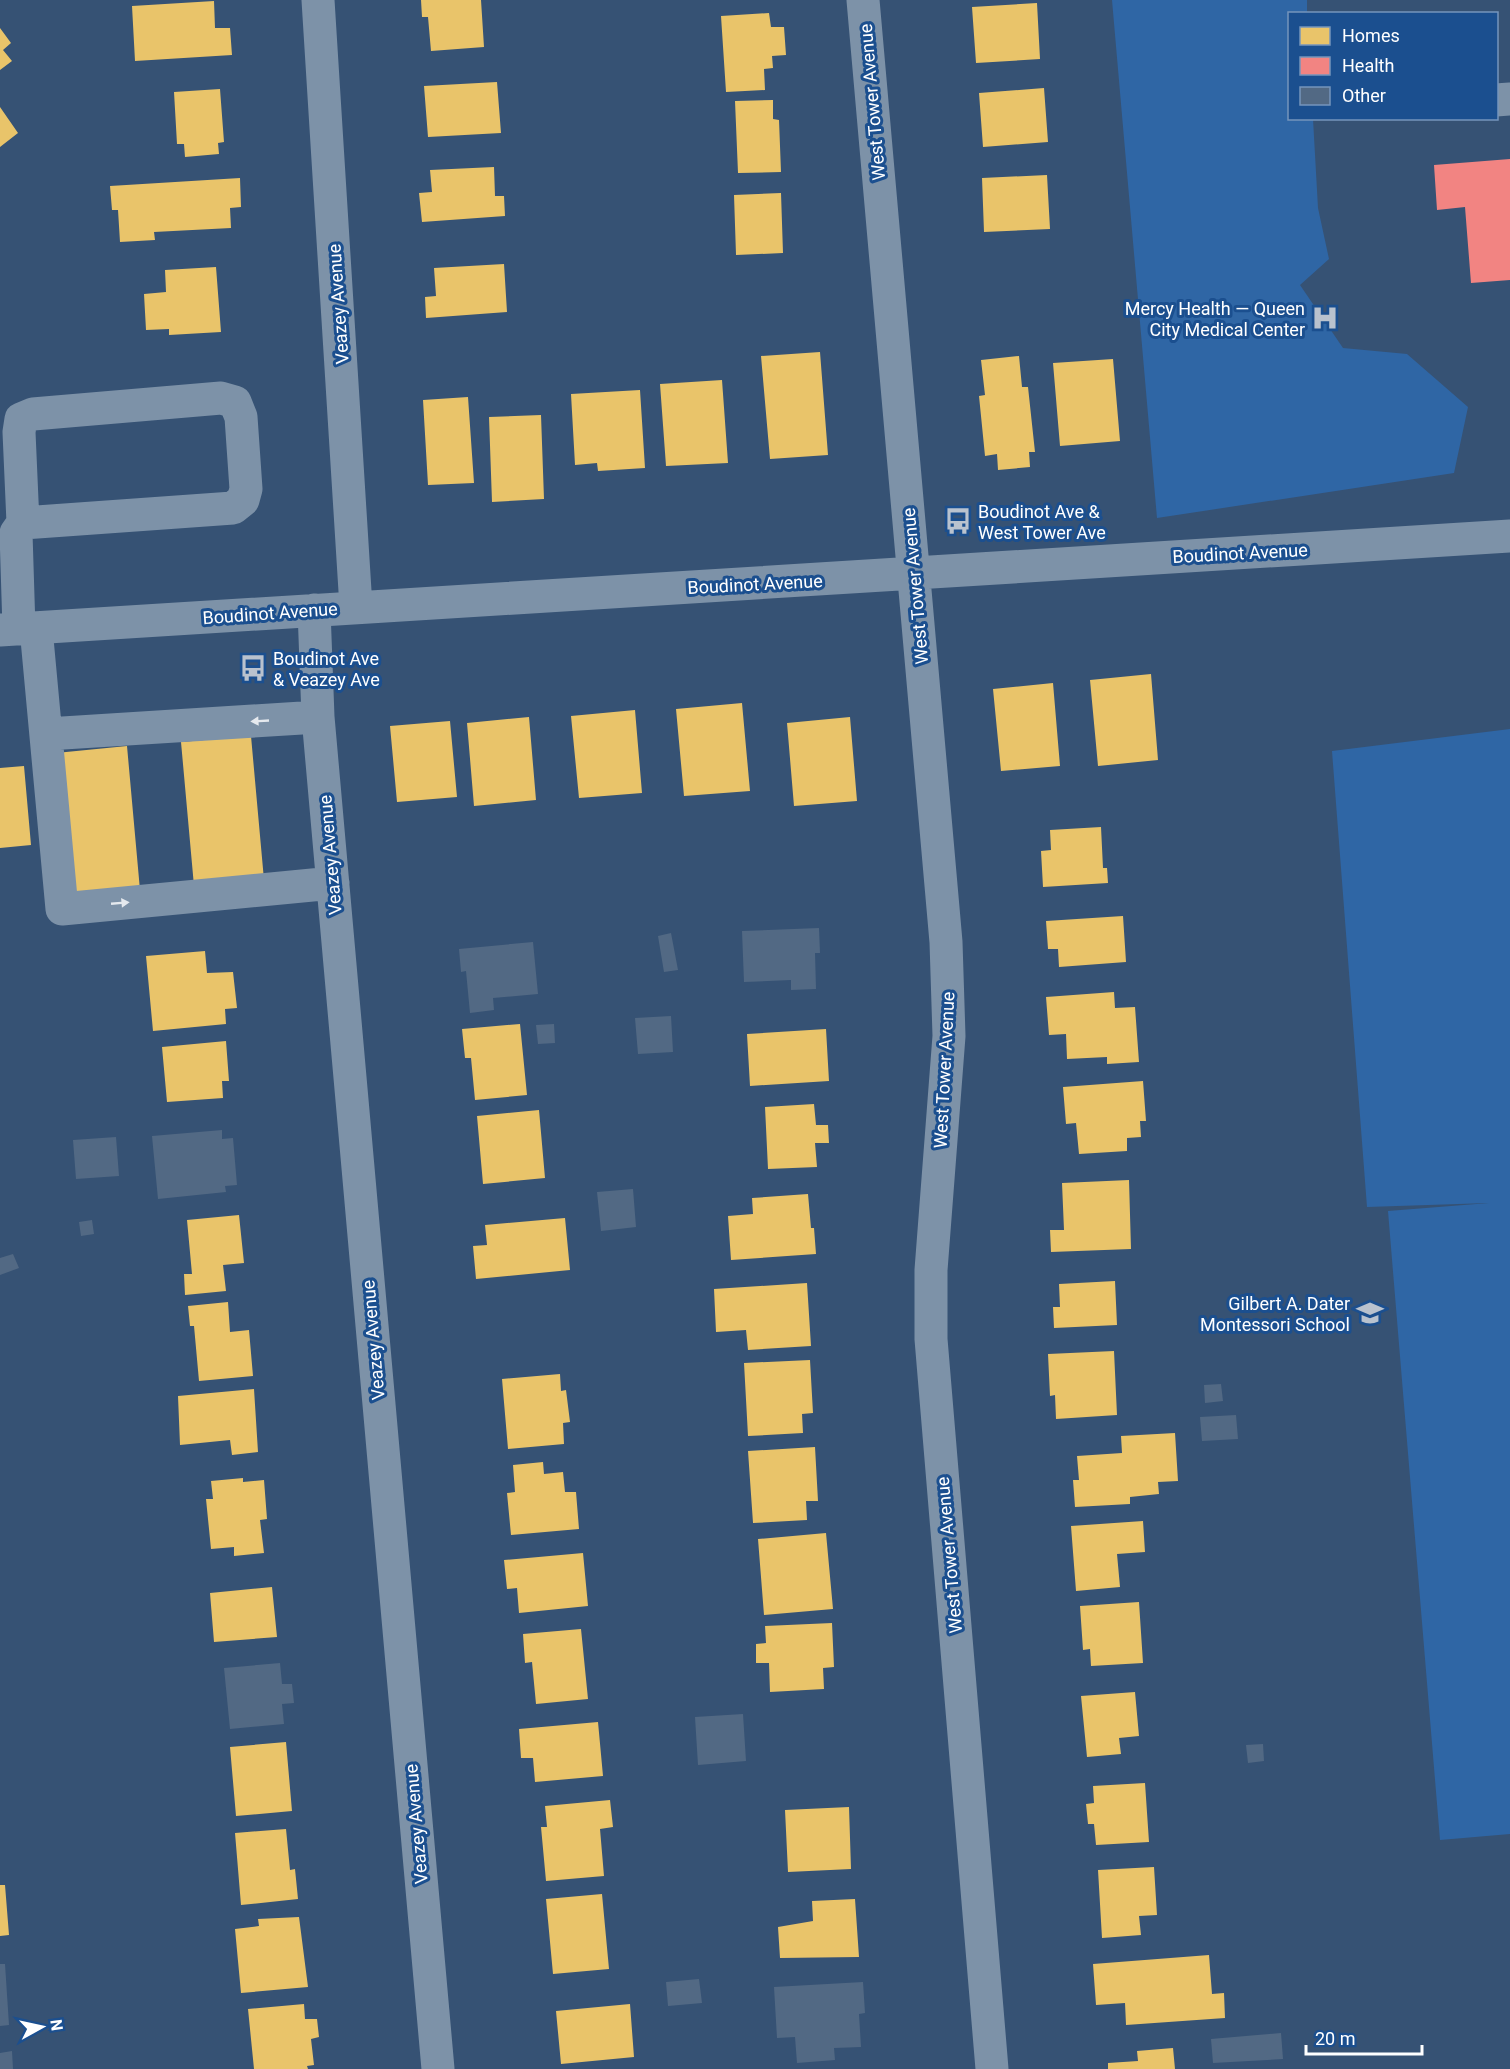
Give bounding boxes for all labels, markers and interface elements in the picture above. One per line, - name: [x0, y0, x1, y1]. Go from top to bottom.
- legend: [1288, 12, 1498, 120]
- street label: West Tower Avenue: [855, 23, 889, 181]
- text: Homes: [1342, 25, 1400, 46]
- text: Health: [1342, 55, 1394, 76]
- text: Other: [1342, 85, 1386, 106]
- street label: Veazey Avenue: [323, 243, 353, 365]
- place label: Mercy Health — Queen City Medical Center: [1125, 298, 1305, 340]
- hospital icon: Mercy Health — Queen City Medical Center: [1310, 303, 1340, 333]
- place label: Boudinot Ave & West Tower Ave: [978, 501, 1106, 543]
- bus stop icon: Boudinot Ave & West Tower Ave: [943, 506, 973, 536]
- street label: West Tower Avenue: [898, 507, 932, 665]
- street label: Boudinot Avenue: [1172, 539, 1308, 567]
- street label: Boudinot Avenue: [687, 570, 823, 598]
- street label: Boudinot Avenue: [202, 598, 338, 628]
- place label: Boudinot Ave & Veazey Ave: [273, 648, 380, 690]
- bus stop icon: Boudinot Ave & Veazey Ave: [238, 653, 268, 683]
- one-way arrow: [250, 716, 269, 725]
- street label: Veazey Avenue: [314, 794, 346, 916]
- one-way arrow: [110, 898, 129, 908]
- street label: West Tower Avenue: [929, 991, 959, 1149]
- street label: Veazey Avenue: [357, 1279, 389, 1401]
- place label: Gilbert A. Dater Montessori School: [1200, 1293, 1350, 1335]
- school or university icon: Gilbert A. Dater Montessori School: [1355, 1298, 1385, 1328]
- street label: West Tower Avenue: [932, 1476, 966, 1634]
- street label: Veazey Avenue: [400, 1763, 432, 1885]
- north arrow: [12, 1997, 72, 2057]
- text: N: [46, 2018, 67, 2032]
- scale bar: [1306, 2018, 1422, 2056]
- text: 20 m: [1315, 2028, 1355, 2049]

